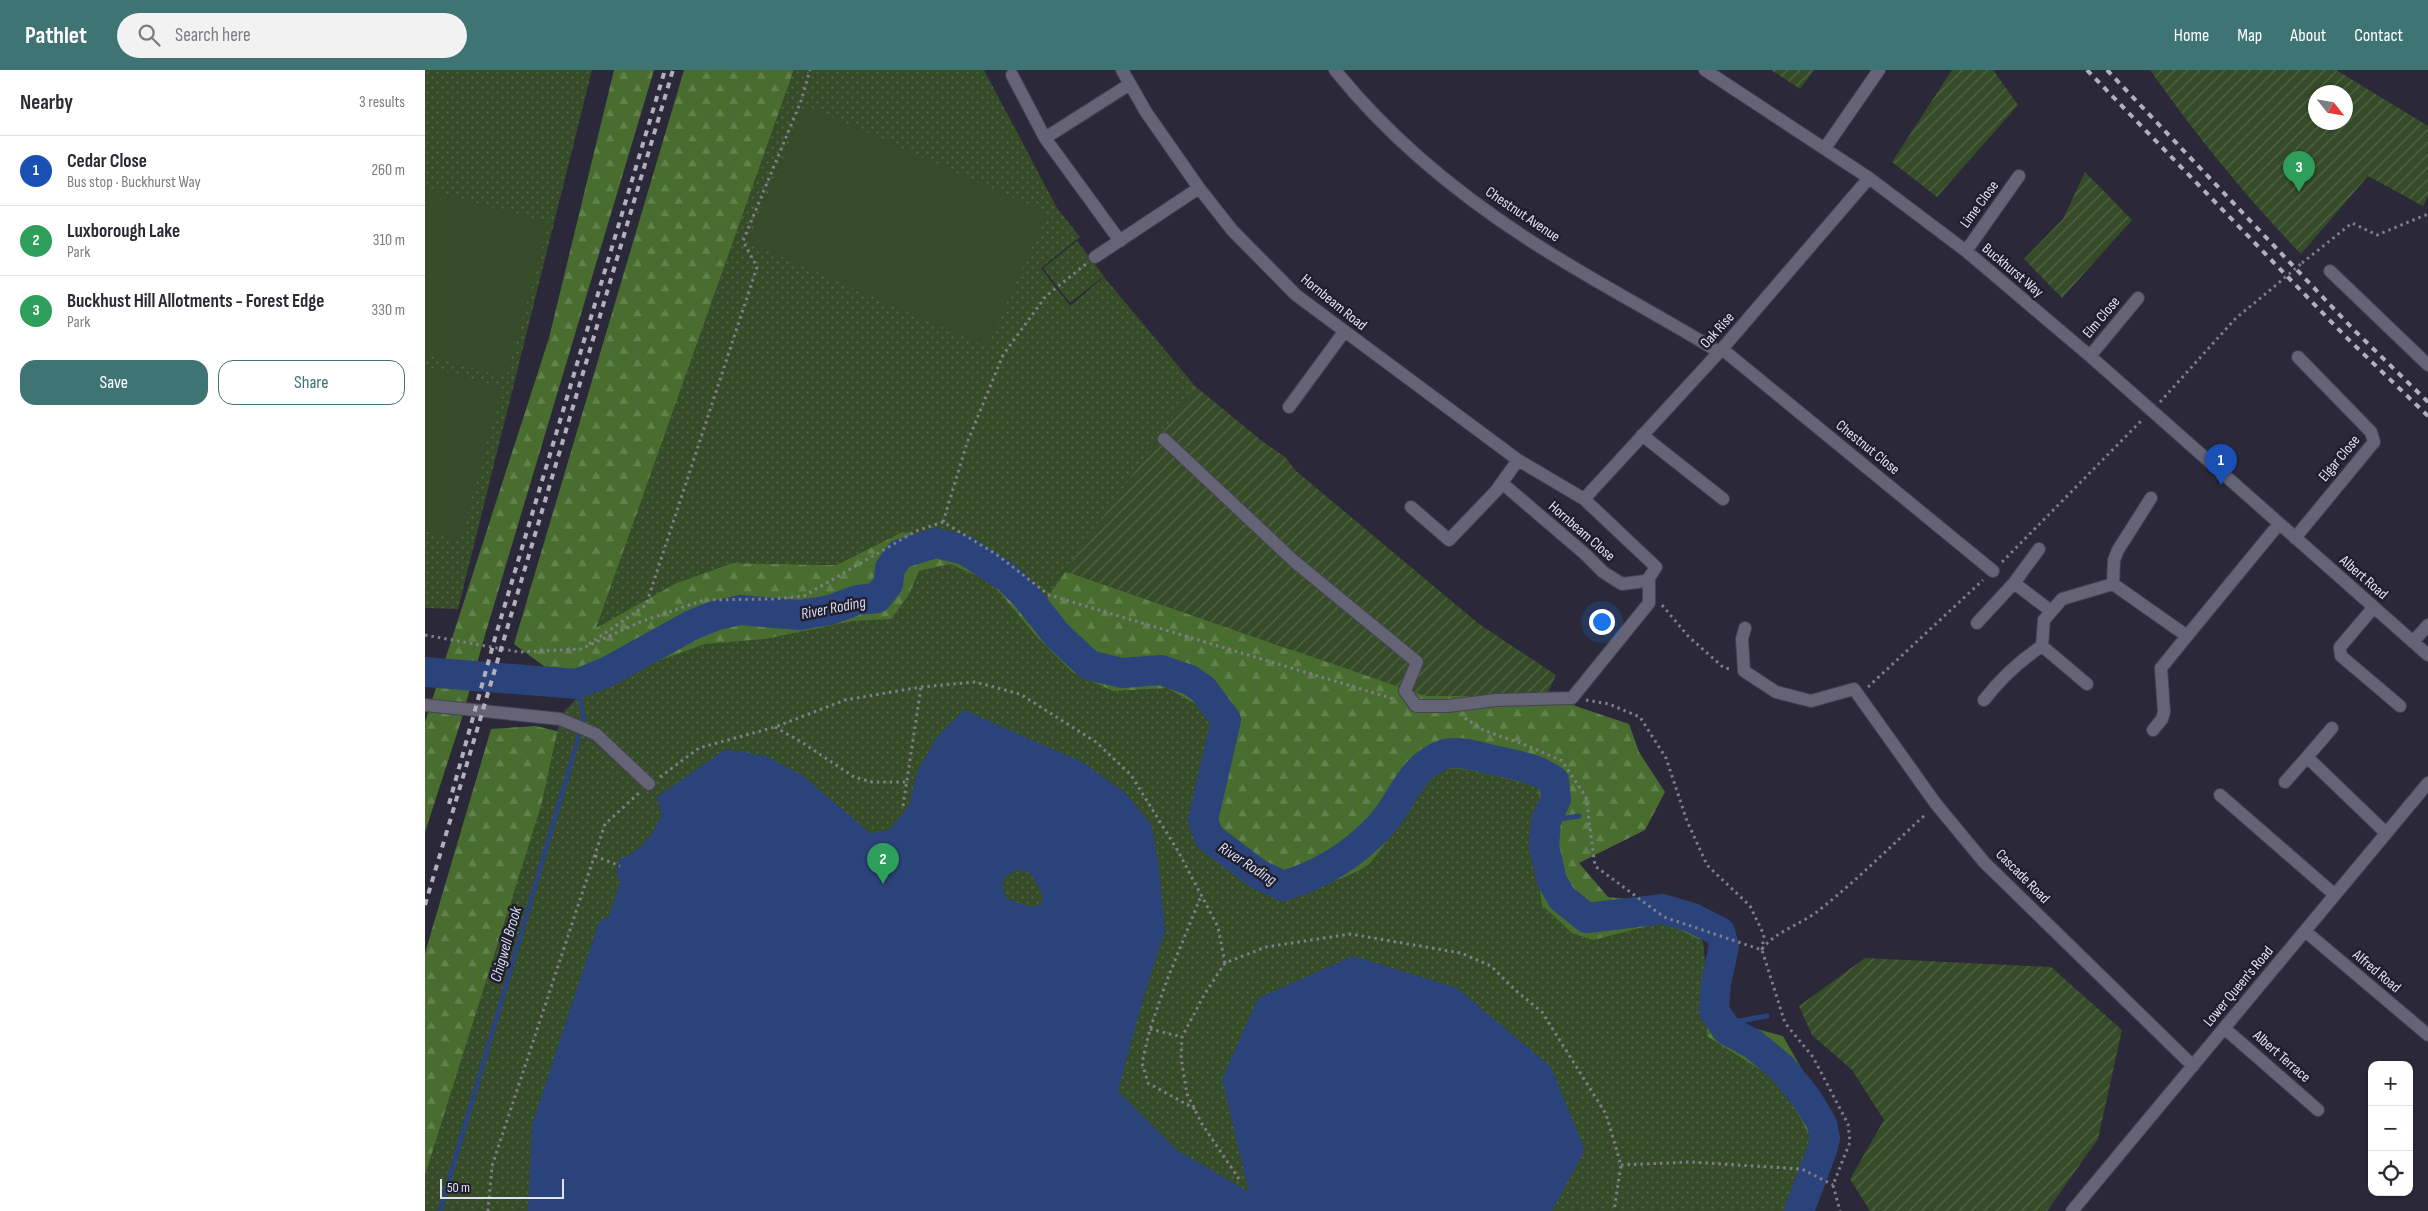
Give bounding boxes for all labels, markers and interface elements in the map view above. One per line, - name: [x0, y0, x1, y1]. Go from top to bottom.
- search box: [117, 13, 467, 58]
- text: Pathlet: [25, 21, 87, 50]
- icon: search: [135, 21, 163, 49]
- text: Search here: [175, 24, 251, 47]
- text: Home: [2174, 25, 2209, 46]
- text: Map: [2237, 25, 2262, 46]
- text: About: [2290, 25, 2326, 46]
- text: Contact: [2354, 25, 2403, 46]
- north arrow: [2308, 85, 2353, 130]
- text: Nearby: [20, 90, 73, 115]
- text: 3 results: [359, 93, 405, 112]
- text: Cedar Close: [67, 150, 147, 173]
- pin: 3: [2283, 151, 2315, 192]
- text: 1: [33, 161, 39, 180]
- text: 260 m: [371, 161, 405, 180]
- text: Bus stop · Buckhurst Way: [67, 173, 201, 192]
- street label: Lime Close: [1956, 177, 2003, 232]
- street label: Chestnut Avenue: [1482, 182, 1564, 246]
- text: Luxborough Lake: [67, 220, 180, 243]
- text: 2: [32, 231, 40, 250]
- text: 310 m: [373, 231, 405, 250]
- street label: Buckhurst Way: [1978, 239, 2048, 302]
- text: Park: [67, 243, 90, 262]
- street label: Hornbeam Road: [1297, 270, 1371, 335]
- text: Buckhust Hill Allotments - Forest Edge: [67, 290, 324, 313]
- street label: Elm Close: [2078, 293, 2124, 342]
- text: 3: [32, 301, 40, 320]
- text: 330 m: [372, 301, 405, 320]
- street label: Oak Rise: [1696, 308, 1739, 352]
- text: Park: [67, 313, 90, 332]
- button: Save: [20, 360, 208, 405]
- button: Share: [218, 360, 405, 405]
- street label: Chestnut Close: [1832, 416, 1904, 479]
- street label: Elgar Close: [2314, 431, 2364, 485]
- pin: 1: [2205, 444, 2237, 485]
- street label: Hornbeam Close: [1544, 497, 1619, 566]
- street label: Albert Road: [2335, 550, 2392, 604]
- water label: River Roding: [799, 593, 868, 624]
- your location: [1589, 609, 1615, 635]
- water label: River Roding: [1215, 838, 1280, 890]
- pin: 2: [867, 843, 899, 884]
- street label: Cascade Road: [1991, 845, 2054, 908]
- water label: Chigwell Brook: [487, 904, 527, 984]
- street label: Lower Queen's Road: [2199, 942, 2278, 1030]
- street label: Alfred Road: [2348, 945, 2405, 997]
- street label: Albert Terrace: [2248, 1025, 2314, 1087]
- map controls: [2368, 1061, 2413, 1196]
- button: +: [2368, 1061, 2413, 1106]
- button: −: [2368, 1106, 2413, 1151]
- button: locate: [2368, 1151, 2413, 1196]
- scale bar: [440, 1176, 564, 1199]
- text: 50 m: [447, 1179, 470, 1196]

